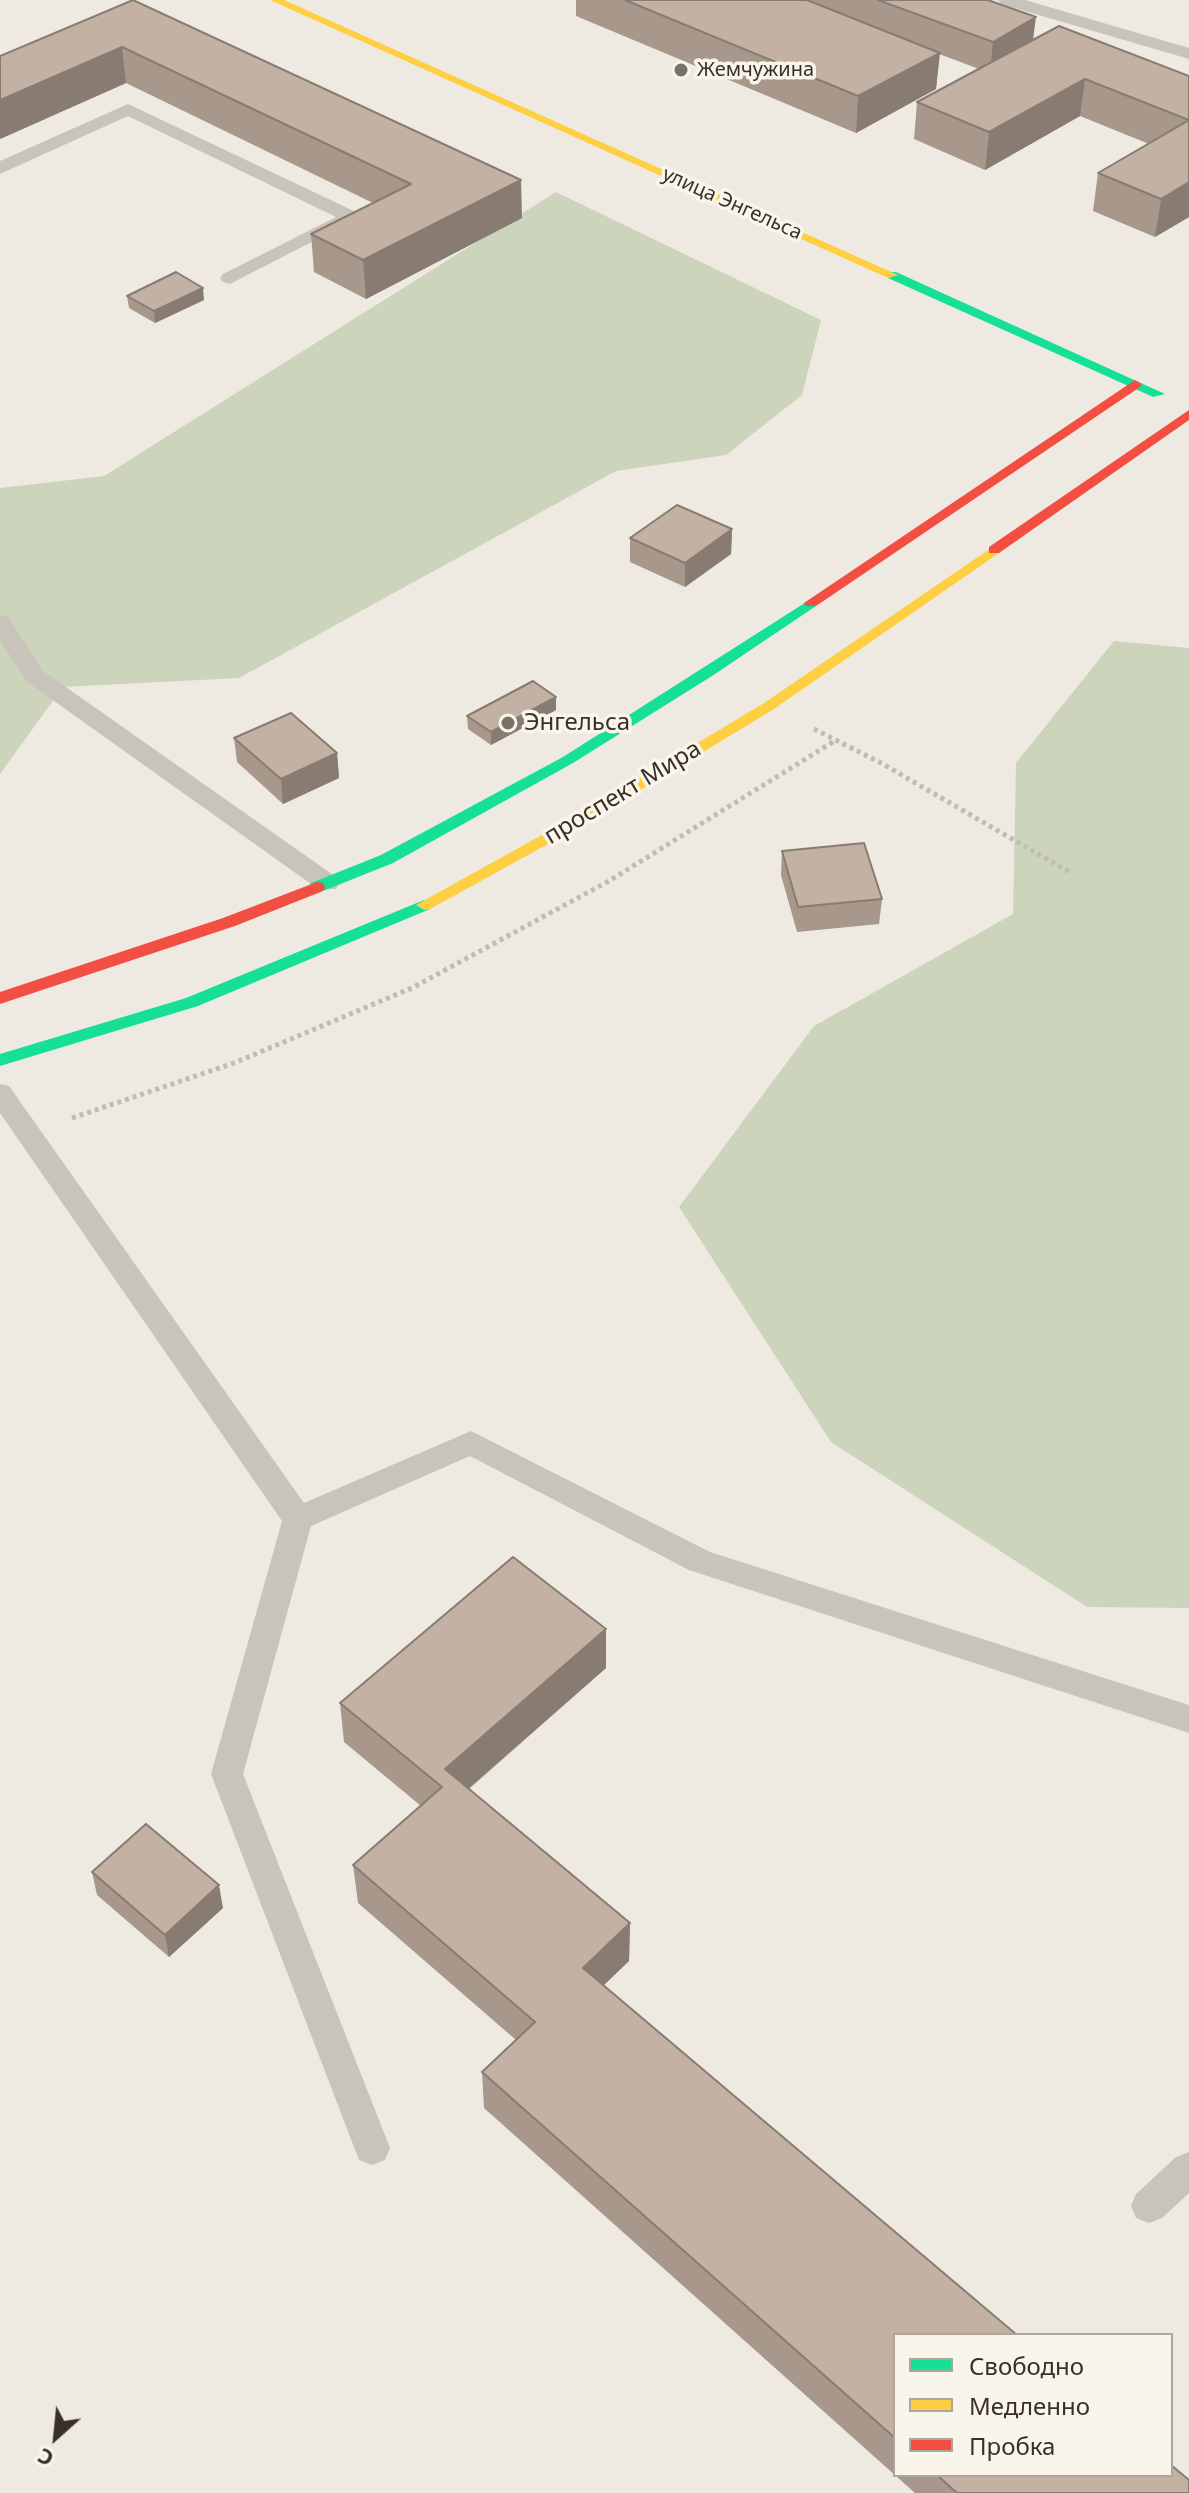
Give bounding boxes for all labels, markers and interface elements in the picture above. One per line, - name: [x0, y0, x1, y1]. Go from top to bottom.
- place label: Жемчужина: [697, 58, 814, 82]
- marker: Жемчужина: [672, 61, 690, 79]
- street label: улица Энгельса: [658, 162, 806, 246]
- place label: Энгельса: [524, 709, 630, 737]
- marker: Энгельса: [499, 714, 517, 732]
- street label: проспект Мира: [539, 735, 707, 851]
- legend: [893, 2333, 1173, 2477]
- text: Свободно: [969, 2349, 1084, 2382]
- text: Медленно: [969, 2389, 1090, 2422]
- north arrow: [16, 2397, 96, 2477]
- text: Пробка: [969, 2429, 1055, 2462]
- text: С: [32, 2442, 58, 2475]

